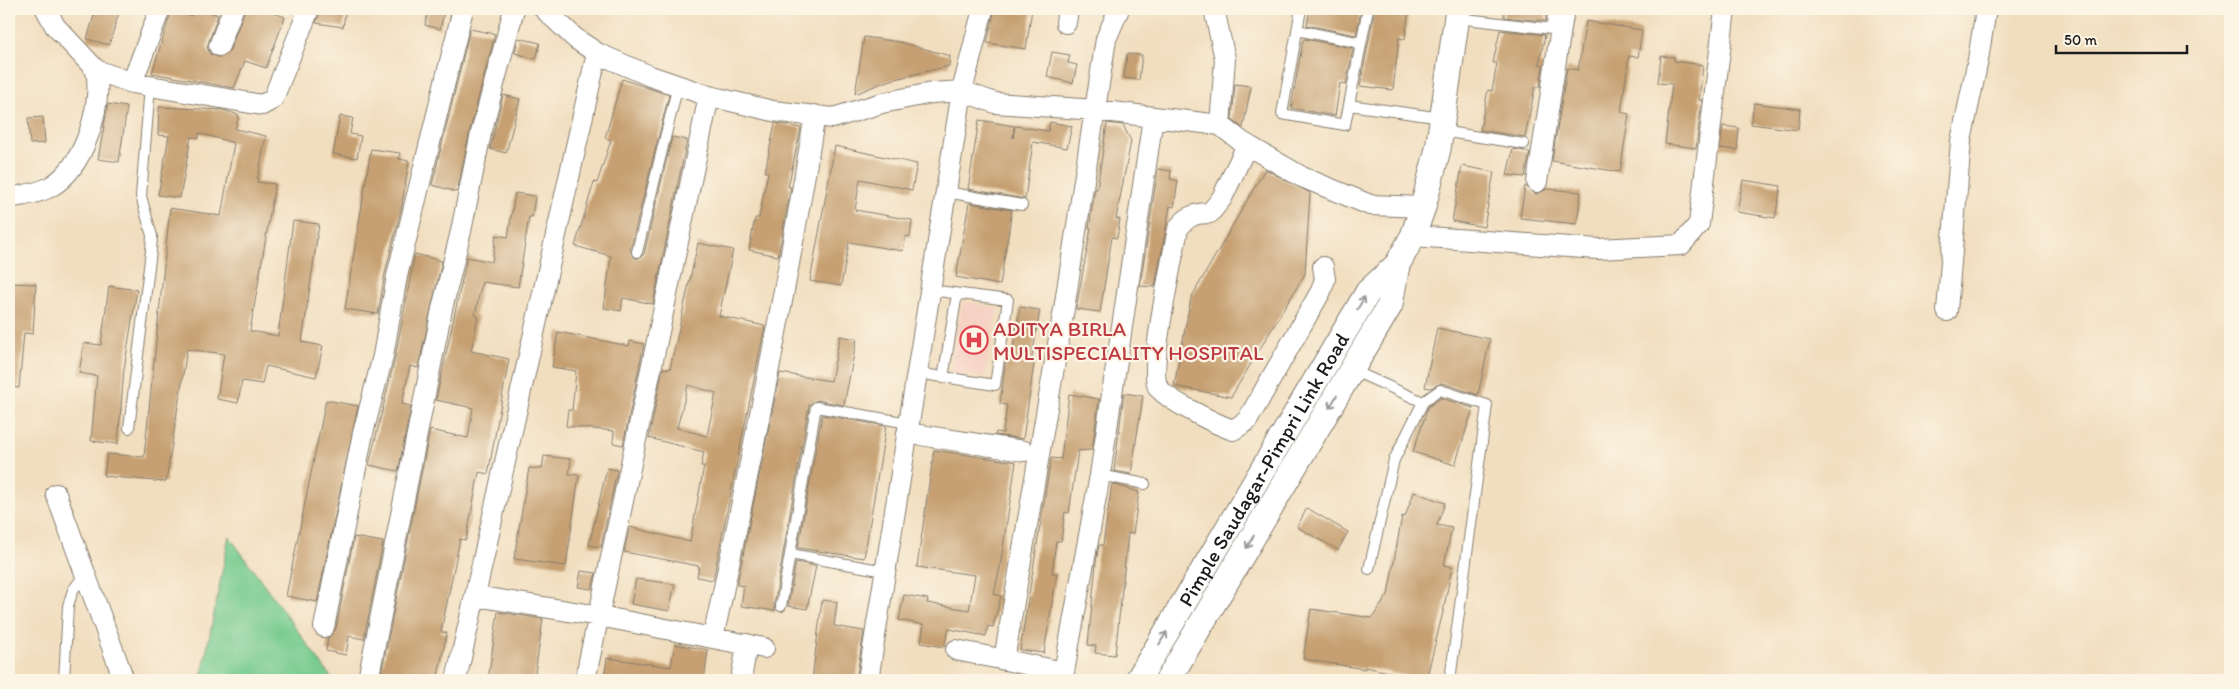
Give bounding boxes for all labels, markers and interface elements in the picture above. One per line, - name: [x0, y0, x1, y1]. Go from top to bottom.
- scale bar: [2056, 22, 2188, 54]
- text: 50 m: [2064, 31, 2097, 49]
- one-way arrow: [1357, 296, 1367, 310]
- place label: ADITYA BIRLA MULTISPECIALITY HOSPITAL: [993, 316, 1264, 365]
- hospital icon: ADITYA BIRLA MULTISPECIALITY HOSPITAL: [959, 325, 989, 355]
- street label: Pimple Saudagar-Pimpri Link Road: [1172, 328, 1354, 610]
- one-way arrow: [1327, 395, 1337, 409]
- one-way arrow: [1244, 534, 1254, 549]
- one-way arrow: [1158, 632, 1168, 646]

